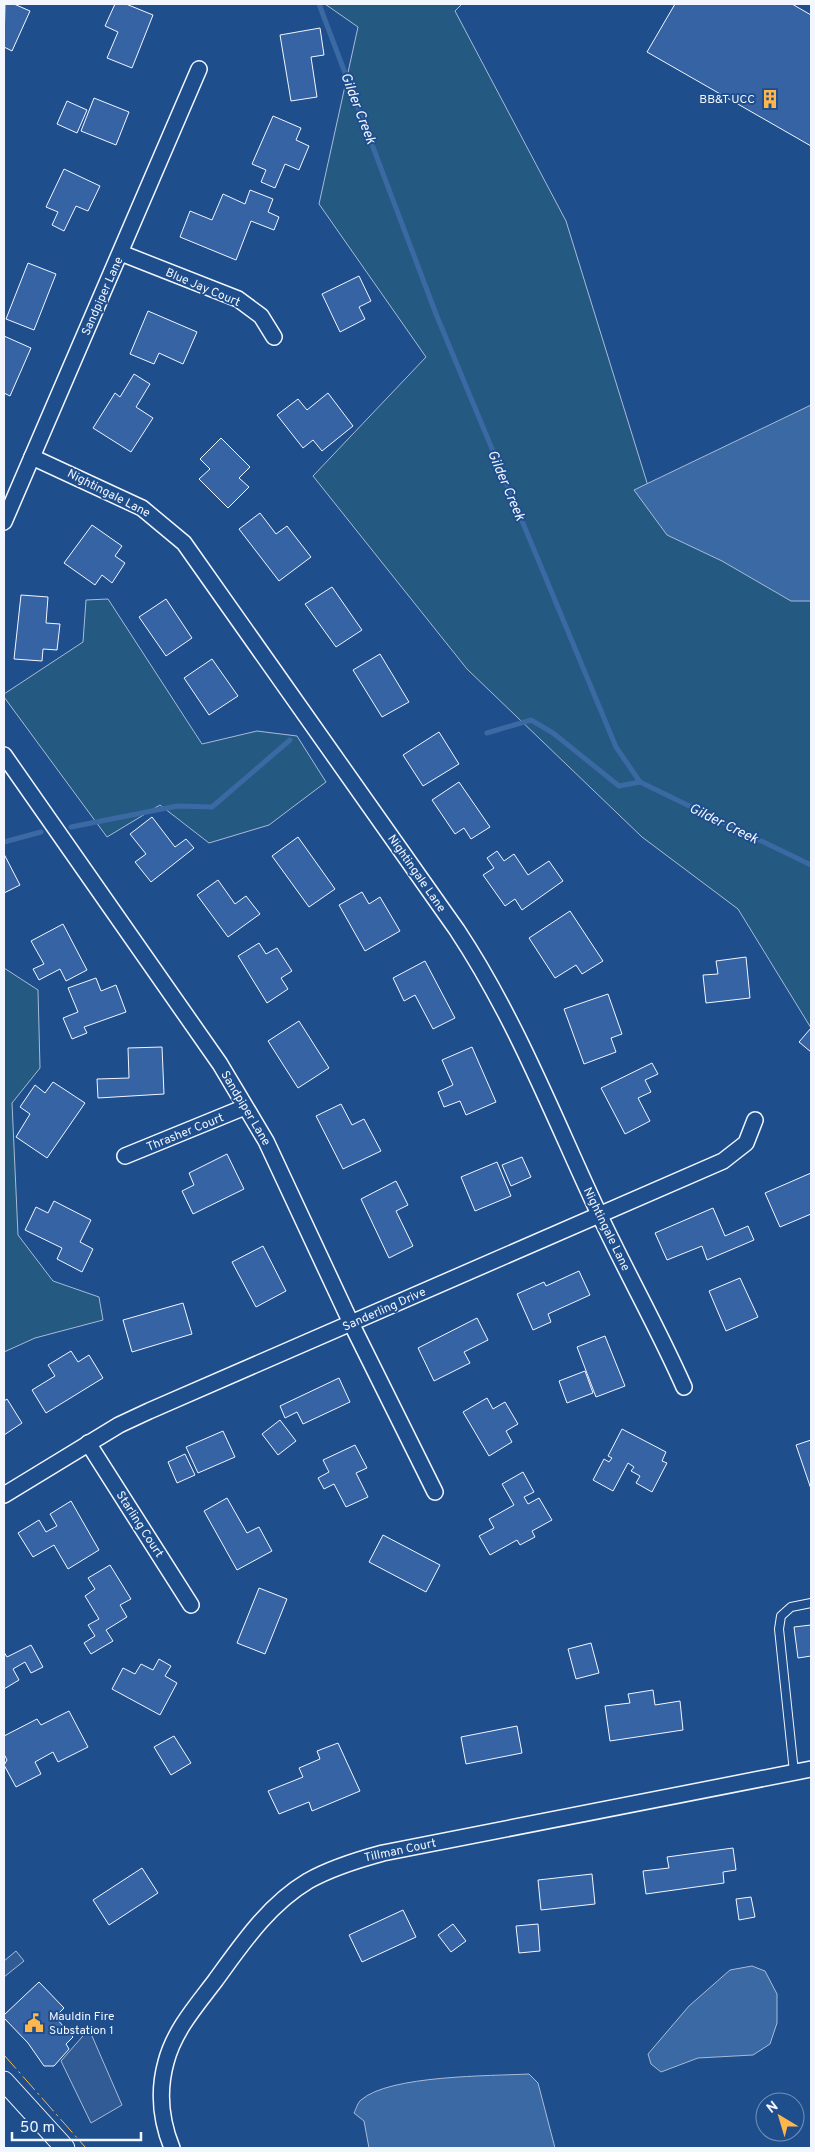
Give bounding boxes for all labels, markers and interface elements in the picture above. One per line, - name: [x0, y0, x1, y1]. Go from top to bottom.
- water label: Gilder Creek: [336, 71, 379, 147]
- building icon: BB&T UCC: [759, 88, 781, 110]
- place label: BB&T UCC: [699, 92, 755, 108]
- street label: Sandpiper Lane: [78, 254, 127, 338]
- street label: Blue Jay Court: [163, 265, 242, 311]
- water label: Gilder Creek: [483, 448, 528, 524]
- street label: Nightingale Lane: [64, 466, 153, 522]
- water label: Gilder Creek: [686, 800, 762, 849]
- street label: Nightingale Lane: [383, 832, 449, 916]
- street label: Sandpiper Lane: [216, 1068, 274, 1149]
- street label: Thrasher Court: [144, 1110, 226, 1156]
- street label: Nightingale Lane: [579, 1185, 633, 1274]
- street label: Sanderling Drive: [340, 1284, 429, 1335]
- street label: Starling Court: [112, 1488, 167, 1561]
- street label: Tillman Court: [363, 1836, 438, 1866]
- place label: Mauldin Fire Substation 1: [49, 2009, 115, 2039]
- public building icon: Mauldin Fire Substation 1: [23, 2012, 45, 2034]
- north arrow: [755, 2092, 805, 2142]
- text: N: [764, 2098, 782, 2118]
- scale bar: [12, 2110, 141, 2142]
- text: 50 m: [20, 2119, 55, 2138]

